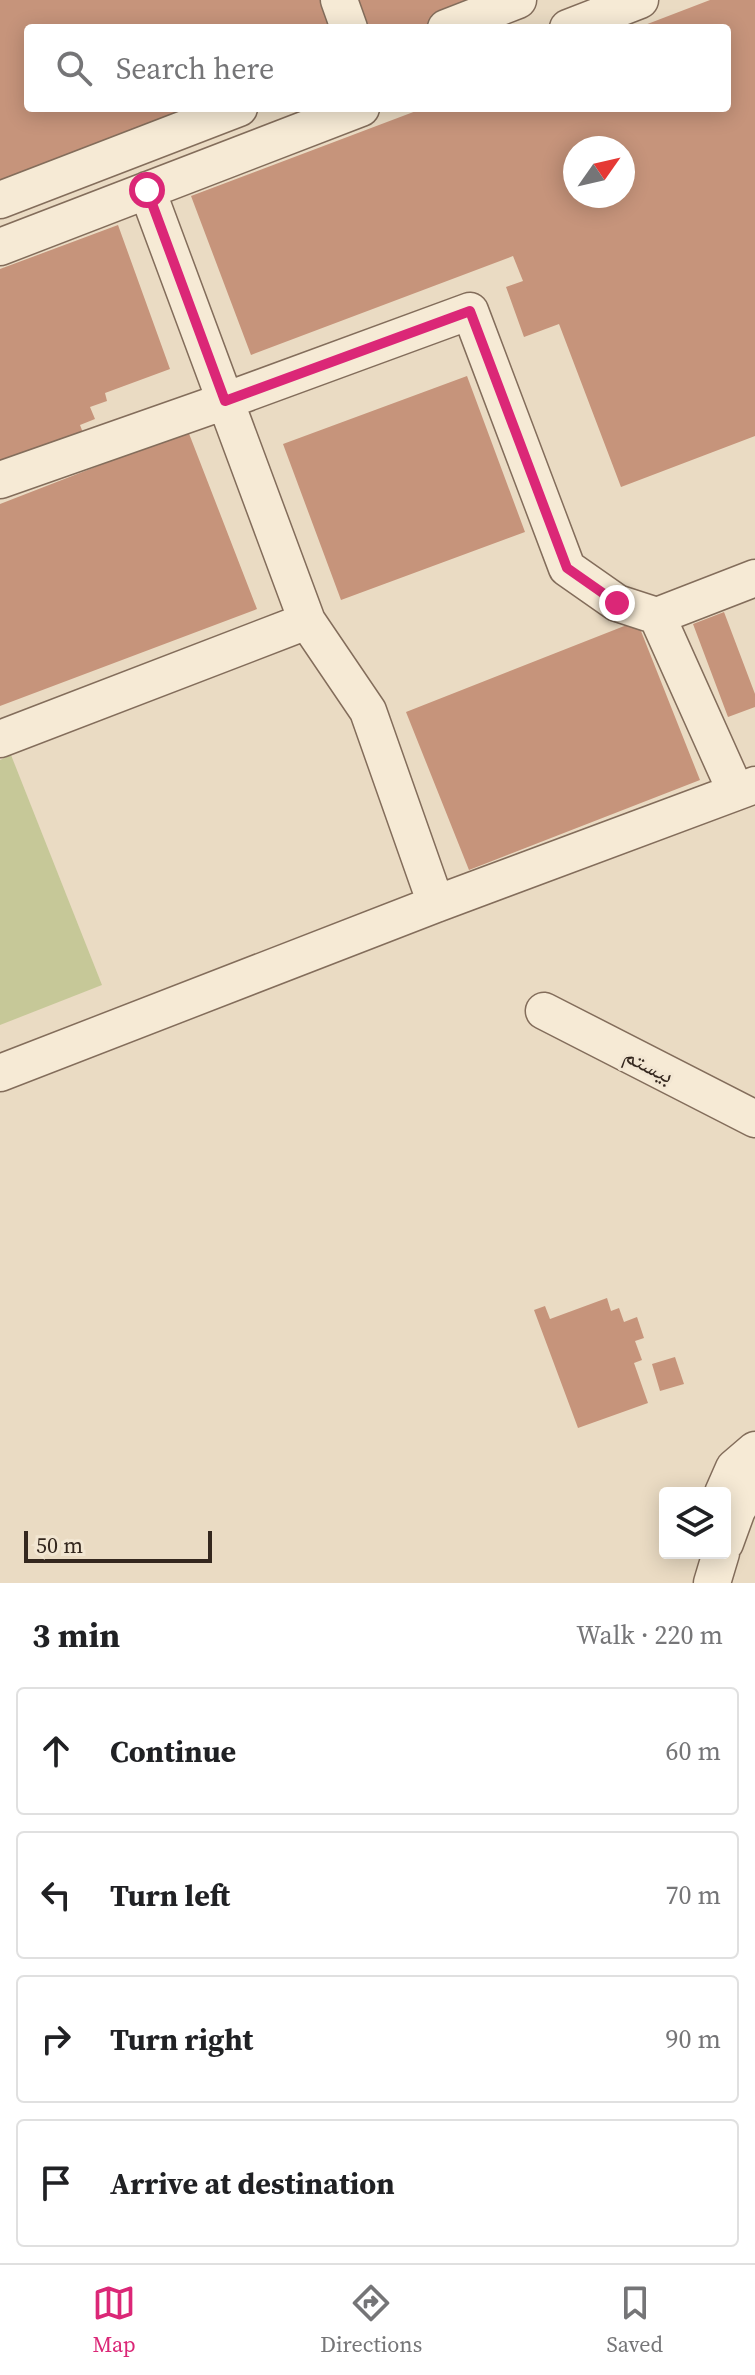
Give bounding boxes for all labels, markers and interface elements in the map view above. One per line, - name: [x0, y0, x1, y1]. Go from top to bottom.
- search box: [24, 24, 731, 112]
- icon: search: [52, 46, 96, 90]
- text: Search here: [116, 48, 274, 89]
- north arrow: [563, 136, 635, 208]
- route start: [129, 172, 165, 208]
- route end: [599, 585, 635, 621]
- street label: بیستم: [618, 1038, 680, 1091]
- map controls: [659, 1487, 731, 1559]
- button: layers: [659, 1487, 731, 1559]
- scale bar: [24, 1527, 212, 1563]
- text: 50 m: [36, 1530, 83, 1560]
- text: 3 min: [32, 1612, 120, 1658]
- text: Walk · 220 m: [576, 1617, 723, 1653]
- icon: ahead: [34, 1729, 78, 1773]
- text: Continue: [110, 1731, 236, 1772]
- text: 60 m: [666, 1733, 721, 1769]
- icon: left: [34, 1873, 78, 1917]
- text: Turn left: [110, 1875, 230, 1916]
- text: 70 m: [666, 1877, 721, 1913]
- icon: right: [34, 2017, 78, 2061]
- text: Turn right: [110, 2019, 253, 2060]
- text: 90 m: [666, 2021, 721, 2057]
- icon: arrive: [34, 2161, 78, 2205]
- text: Arrive at destination: [110, 2163, 395, 2204]
- tab: Map: [92, 2281, 136, 2359]
- tab: Directions: [320, 2281, 422, 2359]
- tab: Saved: [606, 2281, 663, 2359]

